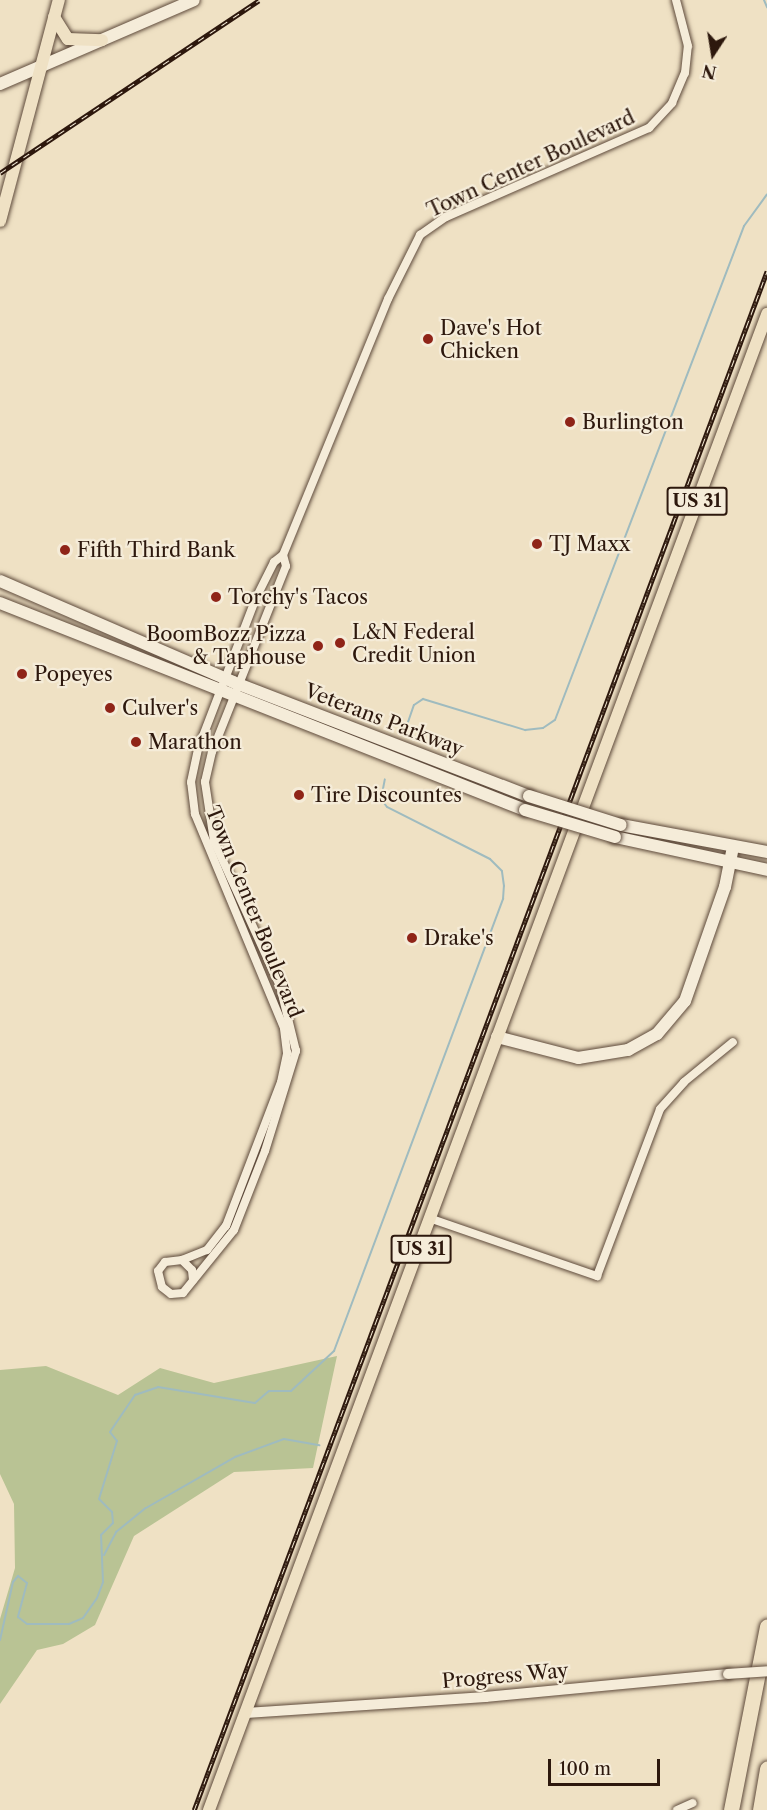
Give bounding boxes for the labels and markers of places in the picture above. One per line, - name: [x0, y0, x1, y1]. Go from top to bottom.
- place label: Dave's Hot Chicken: [440, 316, 542, 363]
- marker: Dave's Hot Chicken: [421, 332, 435, 346]
- place label: Burlington: [582, 410, 684, 434]
- marker: Burlington: [563, 415, 577, 429]
- place label: TJ Maxx: [549, 532, 631, 556]
- marker: TJ Maxx: [530, 537, 544, 551]
- place label: Fifth Third Bank: [77, 538, 236, 562]
- marker: Fifth Third Bank: [58, 543, 72, 557]
- place label: Torchy's Tacos: [228, 585, 368, 609]
- marker: Torchy's Tacos: [209, 590, 223, 604]
- place label: L&N Federal Credit Union: [352, 620, 476, 667]
- place label: BoomBozz Pizza & Taphouse: [146, 622, 306, 669]
- marker: L&N Federal Credit Union: [333, 636, 347, 650]
- marker: BoomBozz Pizza & Taphouse: [311, 639, 325, 653]
- place label: Popeyes: [34, 662, 113, 686]
- marker: Popeyes: [15, 667, 29, 681]
- place label: Culver's: [122, 696, 198, 720]
- marker: Culver's: [103, 701, 117, 715]
- place label: Marathon: [148, 730, 242, 754]
- marker: Marathon: [129, 735, 143, 749]
- place label: Tire Discountes: [311, 783, 462, 807]
- marker: Tire Discountes: [292, 788, 306, 802]
- place label: Drake's: [424, 926, 494, 950]
- marker: Drake's: [405, 931, 419, 945]

